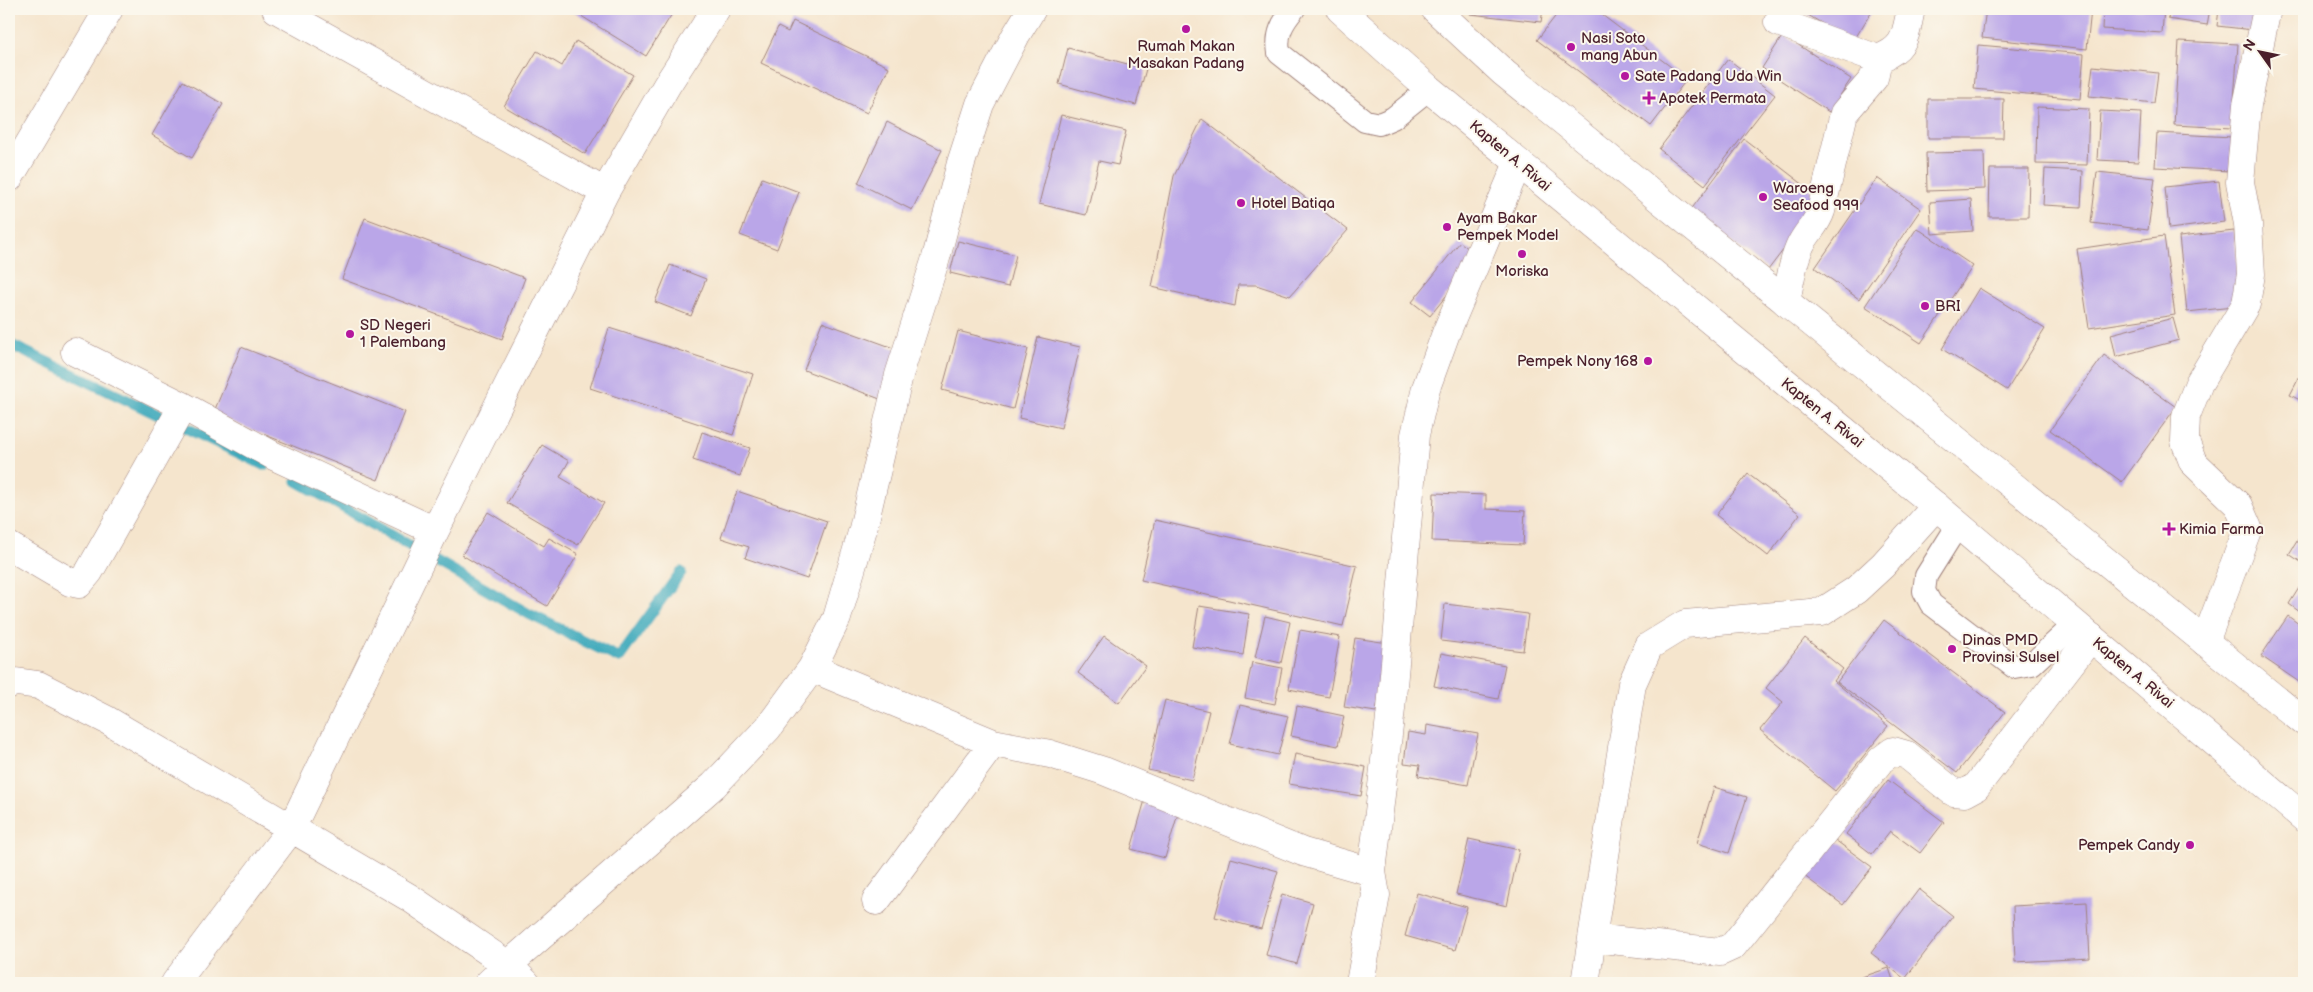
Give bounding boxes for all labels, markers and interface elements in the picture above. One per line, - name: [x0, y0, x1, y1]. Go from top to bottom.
- marker: Rumah Makan Masakan Padang: [1180, 23, 1192, 35]
- north arrow: [2236, 28, 2286, 78]
- place label: Nasi Soto mang Abun: [1581, 29, 1657, 65]
- text: N: [2240, 36, 2260, 54]
- place label: Rumah Makan Masakan Padang: [1128, 37, 1244, 73]
- marker: Nasi Soto mang Abun: [1565, 41, 1577, 53]
- place label: Sate Padang Uda Win: [1635, 67, 1782, 86]
- marker: Sate Padang Uda Win: [1619, 70, 1631, 82]
- place label: Apotek Permata: [1659, 89, 1766, 108]
- marker: Apotek Permata: [1643, 92, 1655, 104]
- street label: Kapten A. Rivai: [1465, 116, 1555, 196]
- place label: Waroeng Seafood 999: [1773, 179, 1859, 215]
- marker: Waroeng Seafood 999: [1757, 191, 1769, 203]
- place label: Hotel Batiqa: [1251, 194, 1335, 213]
- marker: Hotel Batiqa: [1235, 197, 1247, 209]
- place label: Ayam Bakar Pempek Model: [1457, 209, 1558, 245]
- marker: Ayam Bakar Pempek Model: [1441, 221, 1453, 233]
- marker: Moriska: [1516, 248, 1528, 260]
- place label: Moriska: [1495, 262, 1549, 281]
- place label: BRI: [1935, 297, 1961, 316]
- marker: BRI: [1919, 300, 1931, 312]
- place label: SD Negeri 1 Palembang: [360, 316, 446, 352]
- marker: SD Negeri 1 Palembang: [344, 328, 356, 340]
- place label: Pempek Nony 168: [1517, 352, 1638, 371]
- marker: Pempek Nony 168: [1642, 355, 1654, 367]
- street label: Kapten A. Rivai: [1777, 374, 1867, 452]
- place label: Kimia Farma: [2179, 520, 2264, 539]
- marker: Kimia Farma: [2163, 523, 2175, 535]
- place label: Dinas PMD Provinsi Sulsel: [1962, 631, 2059, 667]
- street label: Kapten A. Rivai: [2088, 633, 2178, 713]
- marker: Dinas PMD Provinsi Sulsel: [1946, 643, 1958, 655]
- place label: Pempek Candy: [2078, 836, 2180, 855]
- marker: Pempek Candy: [2184, 839, 2196, 851]

